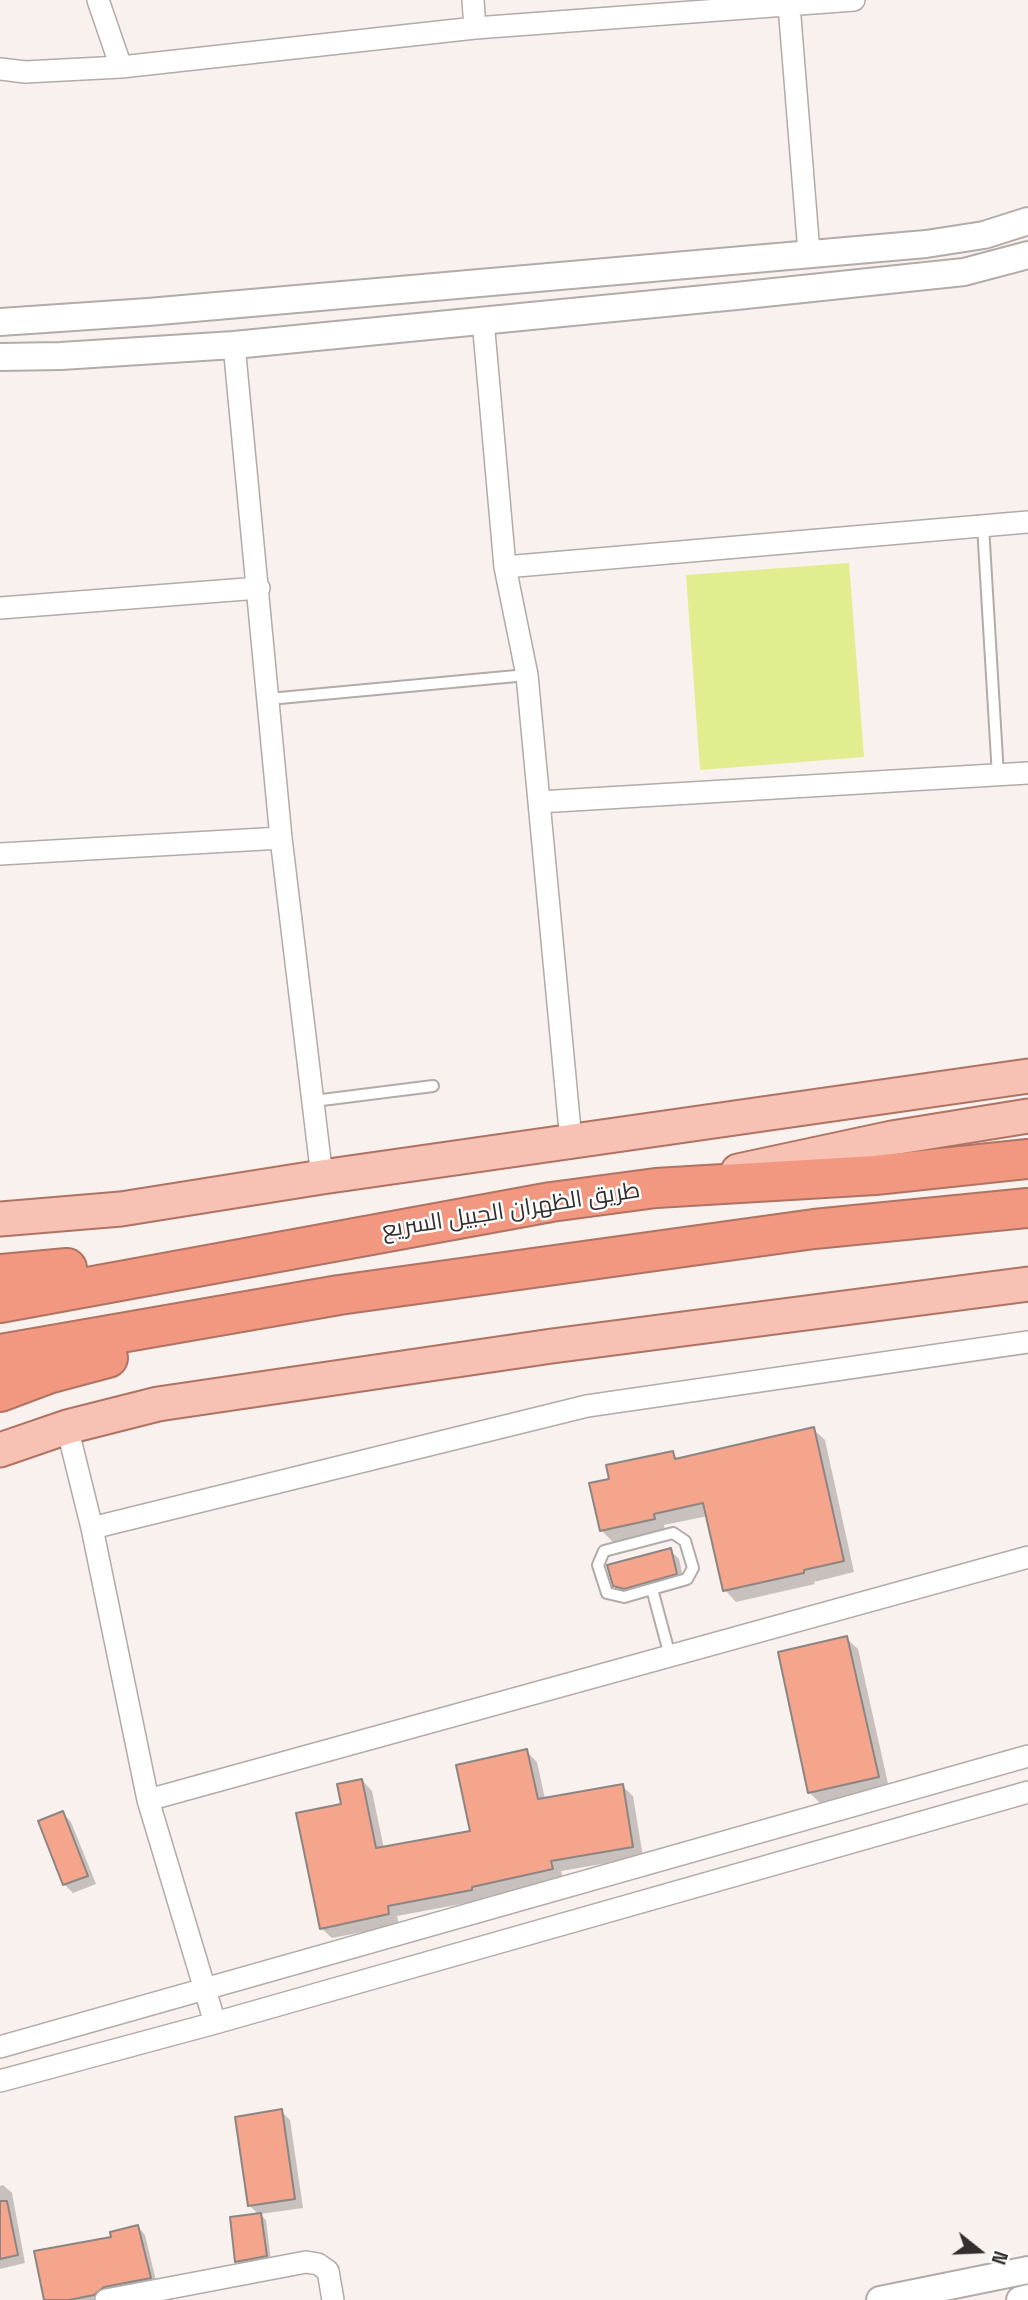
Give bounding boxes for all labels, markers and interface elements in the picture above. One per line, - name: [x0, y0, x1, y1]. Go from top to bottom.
- street label: طريق الظهران الجبيل السريع: [380, 1177, 642, 1245]
- north arrow: [944, 2216, 1014, 2286]
- text: N: [986, 2248, 1013, 2268]

